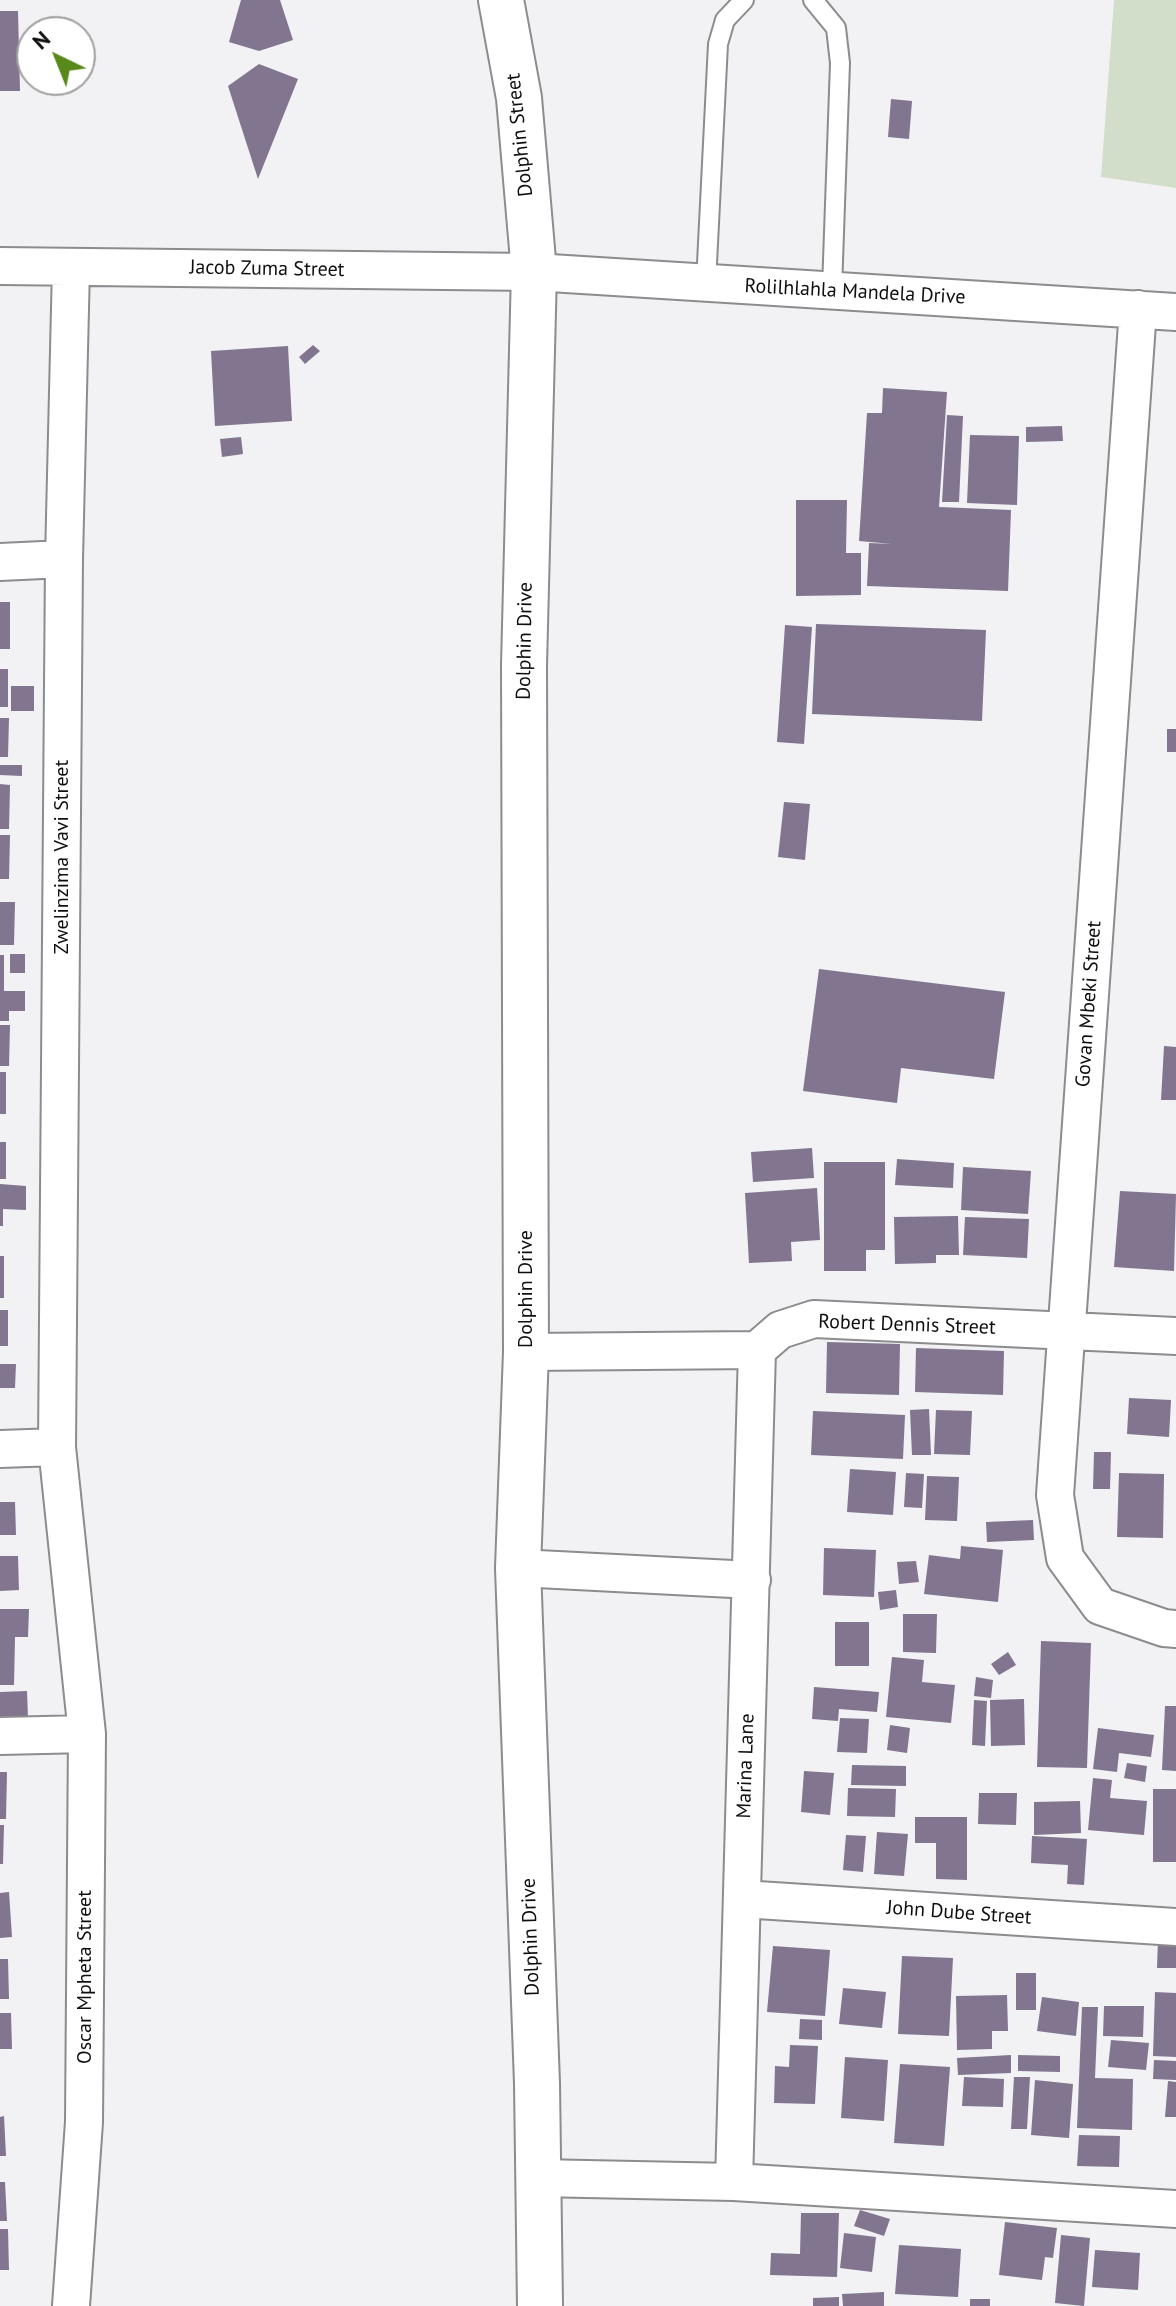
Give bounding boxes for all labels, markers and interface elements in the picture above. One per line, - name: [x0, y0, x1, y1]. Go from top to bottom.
- north arrow: [16, 16, 96, 96]
- text: N: [26, 25, 56, 55]
- street label: Dolphin Street: [502, 72, 538, 198]
- street label: Jacob Zuma Street: [189, 256, 345, 282]
- street label: Rolilhlahla Mandela Drive: [744, 274, 966, 310]
- street label: Dolphin Drive: [512, 582, 538, 700]
- street label: Zwelinzima Vavi Street: [50, 760, 74, 954]
- street label: Govan Mbeki Street: [1071, 920, 1107, 1088]
- street label: Dolphin Drive: [514, 1230, 538, 1348]
- street label: Robert Dennis Street: [818, 1310, 996, 1340]
- street label: Marina Lane: [732, 1713, 760, 1819]
- street label: Dolphin Drive: [517, 1878, 545, 1996]
- street label: Oscar Mpheta Street: [73, 1890, 97, 2064]
- street label: John Dube Street: [886, 1896, 1032, 1930]

